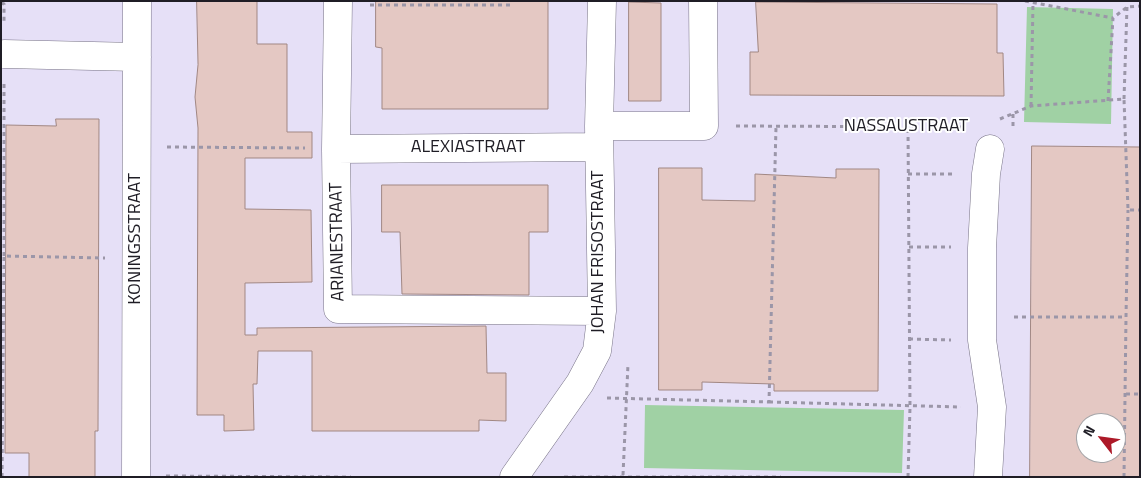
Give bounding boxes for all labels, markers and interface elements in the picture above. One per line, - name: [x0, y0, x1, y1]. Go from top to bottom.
- street label: NASSAUSTRAAT: [844, 116, 968, 138]
- street label: ALEXIASTRAAT: [411, 137, 525, 159]
- street label: JOHAN FRISOSTRAAT: [588, 171, 610, 333]
- street label: KONINGSSTRAAT: [125, 173, 147, 305]
- street label: ARIANESTRAAT: [326, 182, 350, 302]
- north arrow: [1076, 413, 1126, 463]
- text: N: [1077, 421, 1100, 440]

